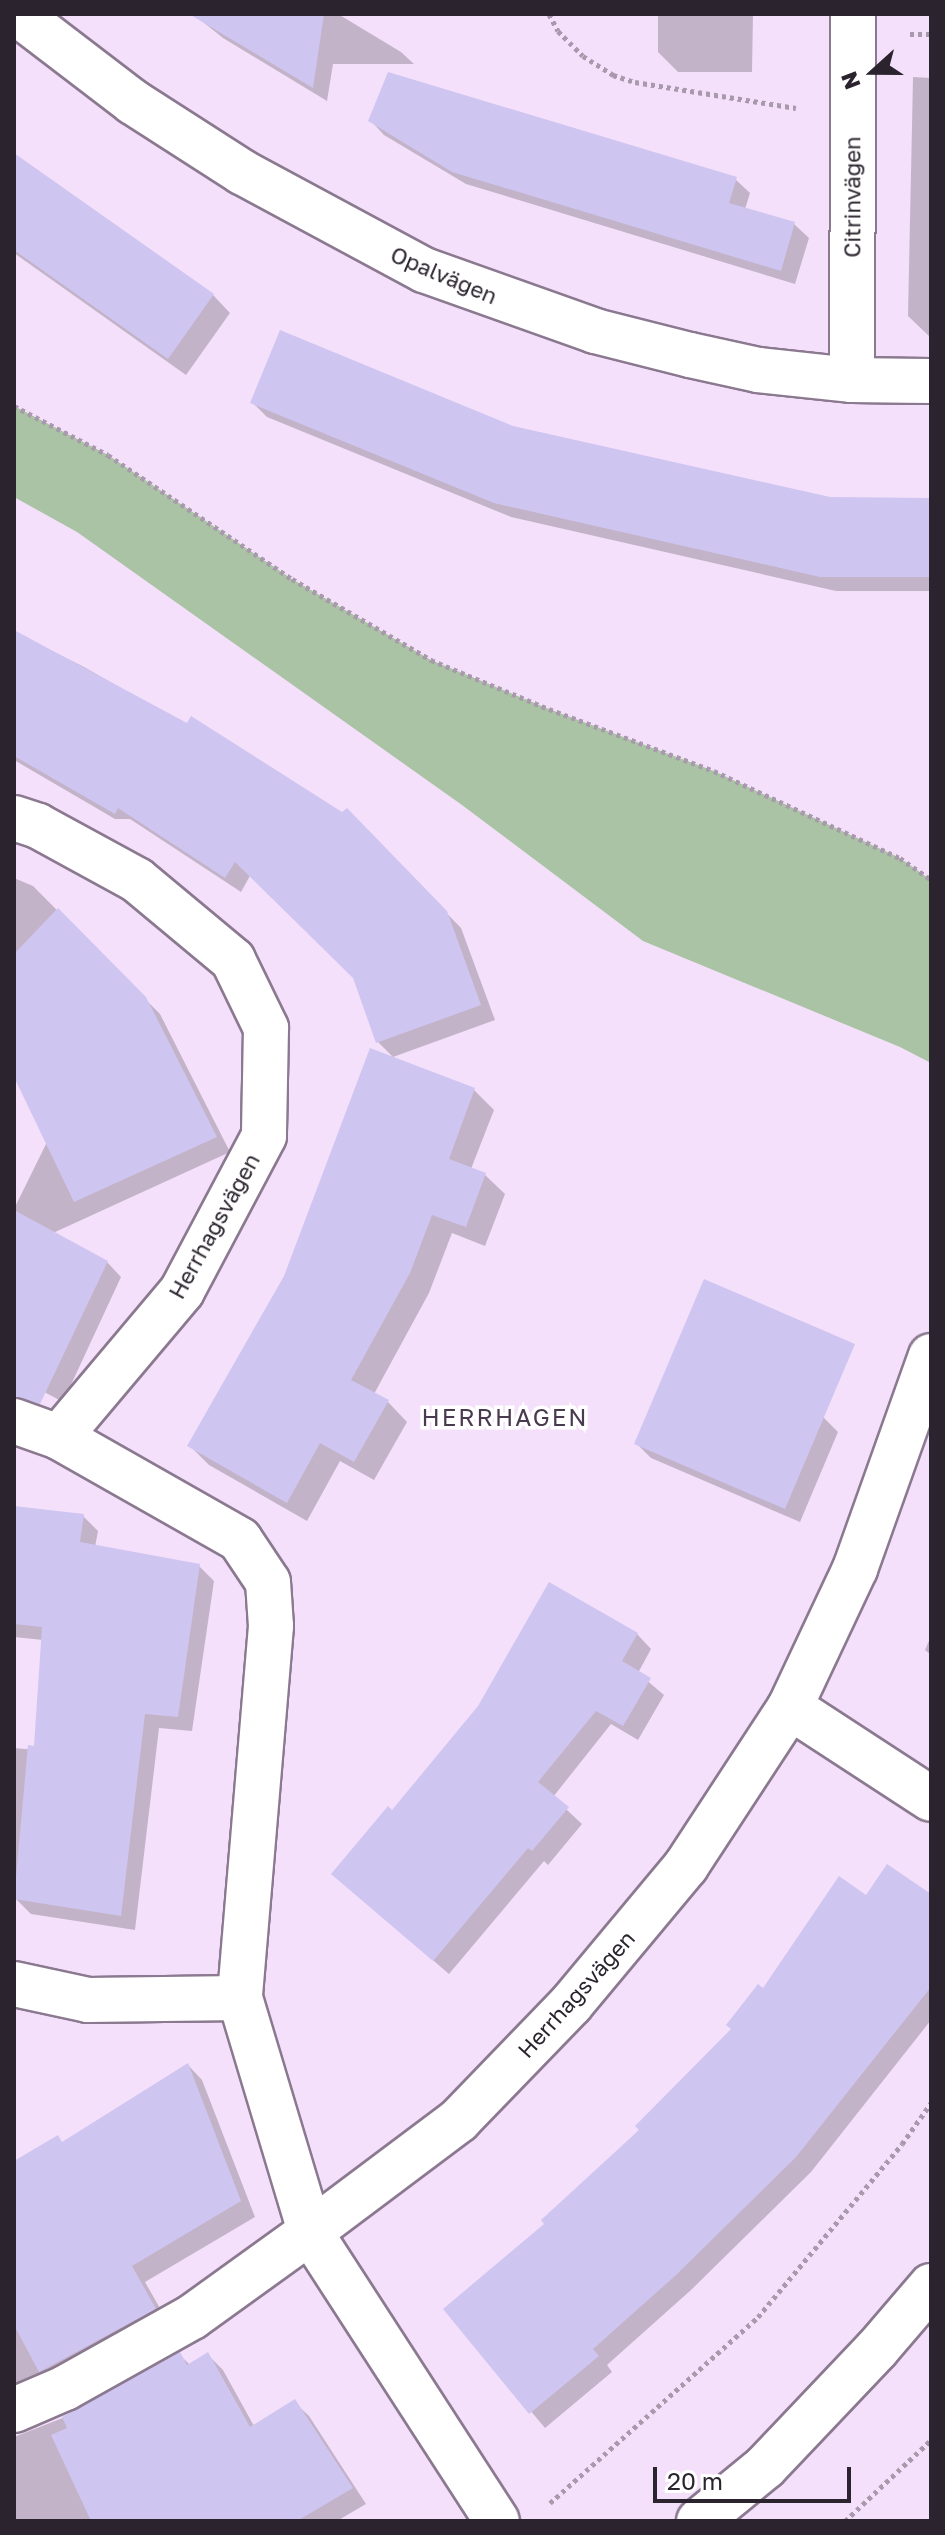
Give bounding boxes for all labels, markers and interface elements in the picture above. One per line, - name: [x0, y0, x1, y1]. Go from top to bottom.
- north arrow: [833, 32, 913, 112]
- text: N: [835, 68, 866, 93]
- street label: Citrinvägen: [839, 136, 865, 258]
- street label: Opalvägen: [387, 241, 501, 309]
- street label: Herrhagsvägen: [163, 1149, 265, 1303]
- district label: HERRHAGEN: [421, 1403, 589, 1431]
- street label: Herrhagsvägen: [512, 1925, 640, 2063]
- scale bar: [657, 2451, 855, 2501]
- text: 20 m: [667, 2466, 723, 2495]

